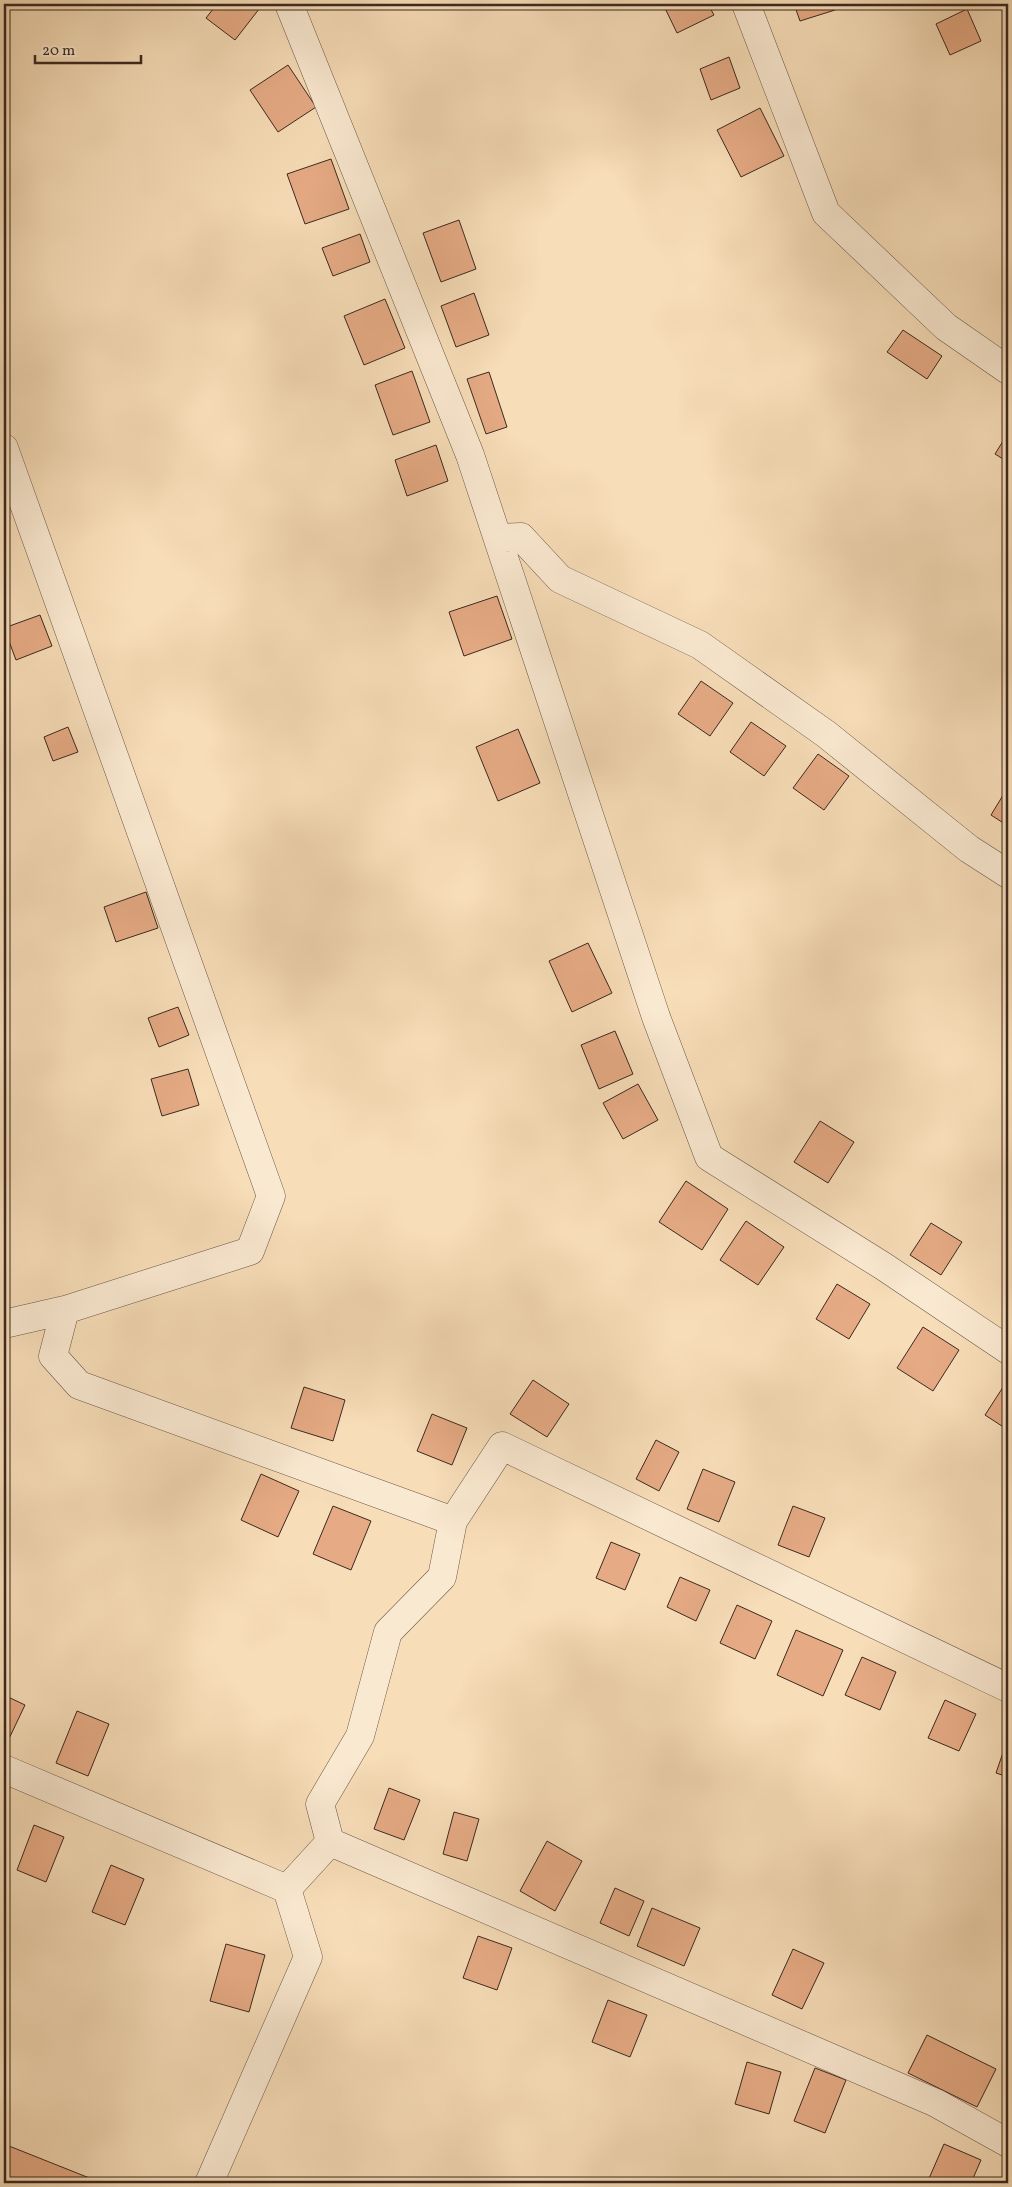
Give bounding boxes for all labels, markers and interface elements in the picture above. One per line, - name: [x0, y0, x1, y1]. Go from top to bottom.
- scale bar: [35, 32, 141, 64]
- text: 20 m: [42, 41, 75, 62]

